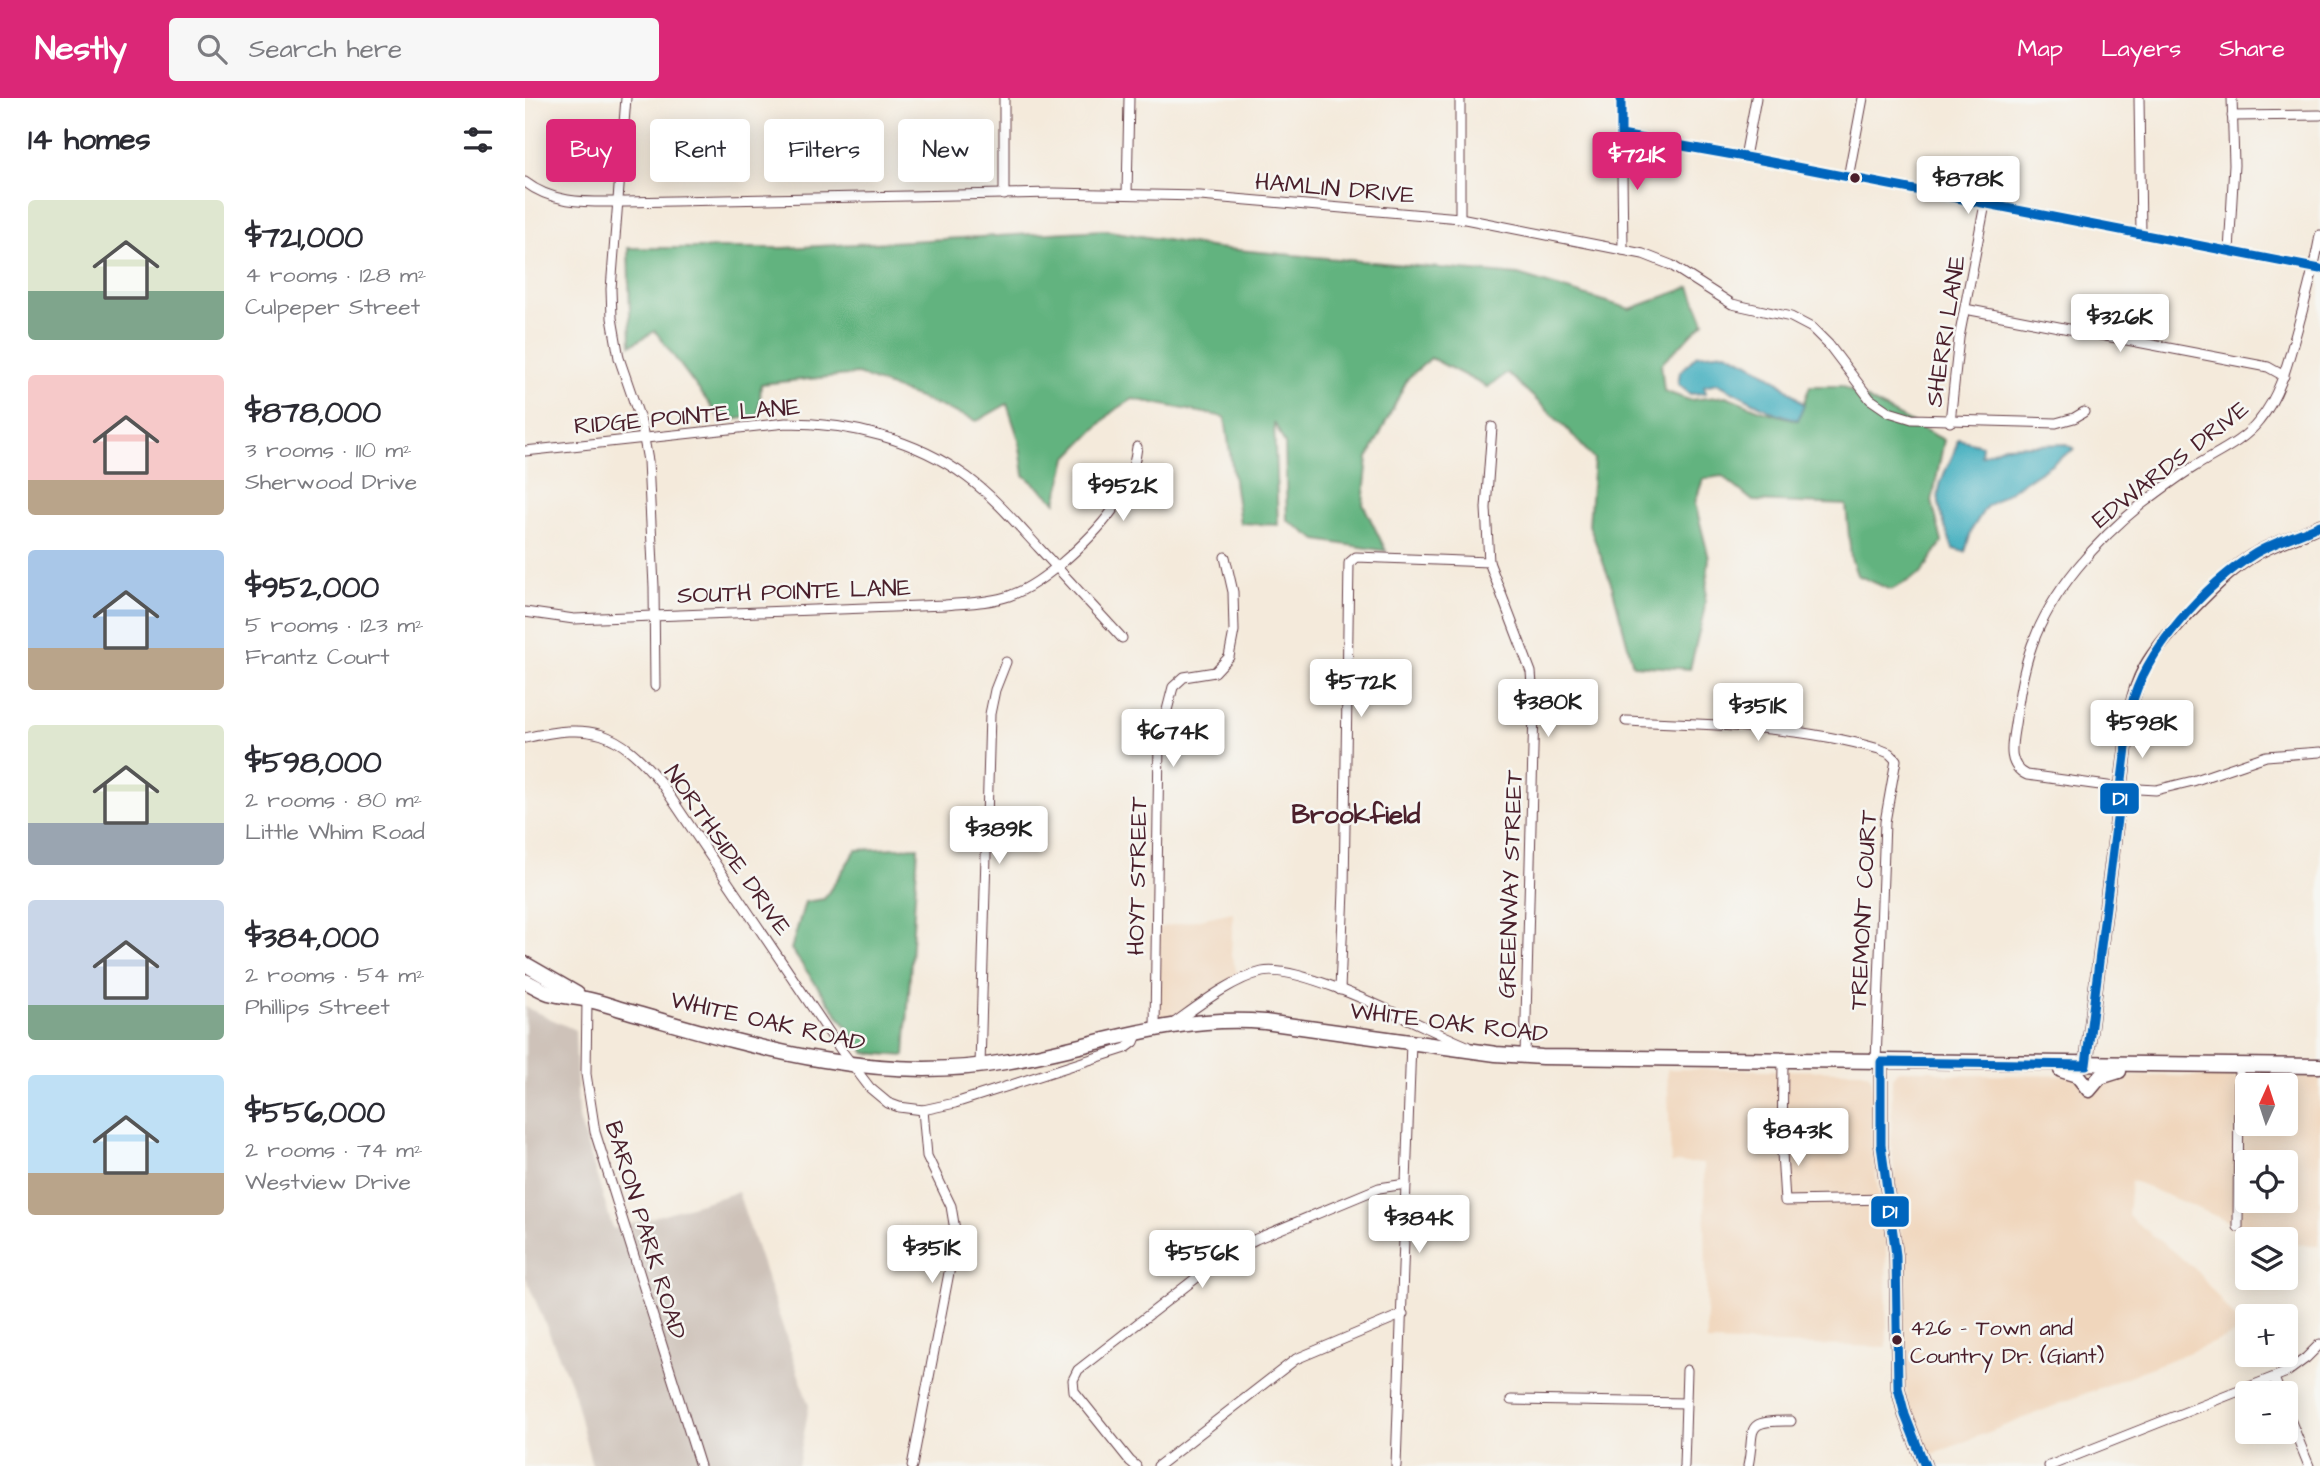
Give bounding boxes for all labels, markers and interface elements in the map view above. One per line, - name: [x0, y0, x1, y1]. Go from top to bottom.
- search box: [169, 18, 659, 81]
- text: Nestly: [35, 26, 127, 72]
- icon: search: [193, 30, 231, 68]
- text: Search here: [249, 31, 402, 67]
- text: Map: [2018, 32, 2063, 66]
- text: Layers: [2101, 32, 2181, 66]
- text: Share: [2219, 32, 2285, 66]
- text: 14 homes: [28, 119, 151, 161]
- chip: Buy: [546, 119, 636, 182]
- chip: Rent: [650, 119, 750, 182]
- chip: Filters: [764, 119, 884, 182]
- chip: New: [898, 119, 994, 182]
- icon: filters: [459, 121, 497, 159]
- pin: $721K: [1588, 132, 1686, 192]
- text: $721K: [1609, 139, 1665, 171]
- pin: $878K: [1919, 156, 2017, 216]
- text: $878K: [1933, 163, 2003, 195]
- street label: HAMLIN DRIVE: [1254, 165, 1416, 213]
- unlabelled marker: [1848, 171, 1862, 185]
- text: $721,000: [245, 217, 363, 259]
- icon: home: [84, 228, 168, 312]
- street label: SHERRI LANE: [1917, 253, 1975, 409]
- text: 4 rooms · 128 m²: [245, 259, 426, 291]
- text: Culpeper Street: [245, 291, 420, 323]
- pin: $326K: [2071, 294, 2169, 354]
- text: $326K: [2087, 301, 2153, 333]
- street label: RIDGE POINTE LANE: [573, 390, 802, 444]
- text: $878,000: [245, 392, 381, 434]
- street label: EDWARDS DRIVE: [2085, 393, 2256, 537]
- icon: home: [84, 403, 168, 487]
- text: 3 rooms · 110 m²: [245, 434, 412, 466]
- pin: $952K: [1074, 464, 1172, 523]
- text: Sherwood Drive: [245, 466, 417, 498]
- text: $952K: [1088, 470, 1158, 502]
- text: $952,000: [245, 567, 379, 609]
- street label: SOUTH POINTE LANE: [676, 571, 912, 613]
- icon: home: [84, 578, 168, 662]
- text: 5 rooms · 123 m²: [245, 609, 424, 641]
- text: Frantz Court: [245, 641, 390, 673]
- pin: $572K: [1312, 660, 1410, 719]
- text: $572K: [1326, 666, 1396, 698]
- pin: $380K: [1499, 680, 1597, 739]
- pin: $351K: [1709, 684, 1807, 743]
- text: $380K: [1514, 686, 1582, 718]
- text: $351K: [1729, 690, 1787, 722]
- pin: $598K: [2093, 700, 2191, 760]
- text: $598K: [2106, 707, 2178, 739]
- pin: $674K: [1124, 710, 1222, 769]
- text: $674K: [1138, 716, 1208, 748]
- text: $598,000: [245, 742, 382, 784]
- icon: home: [84, 753, 168, 837]
- street label: NORTHSIDE DRIVE: [655, 758, 799, 943]
- street label: GREENWAY STREET: [1490, 769, 1532, 999]
- line badge: D1: [2099, 782, 2140, 815]
- text: 2 rooms · 80 m²: [245, 784, 422, 816]
- text: D1: [2113, 786, 2128, 813]
- street label: HOYT STREET: [1120, 796, 1156, 956]
- district label: Brookfield: [1292, 797, 1421, 833]
- pin: $389K: [950, 806, 1048, 866]
- street label: TREMONT COURT: [1842, 809, 1886, 1011]
- text: $389K: [966, 813, 1032, 845]
- text: Little Whim Road: [245, 816, 425, 848]
- text: $384,000: [245, 917, 379, 959]
- icon: home: [84, 928, 168, 1012]
- text: 2 rooms · 54 m²: [245, 959, 425, 991]
- street label: WHITE OAK ROAD: [667, 983, 869, 1061]
- text: Phillips Street: [245, 991, 390, 1023]
- street label: WHITE OAK ROAD: [1348, 994, 1550, 1052]
- north arrow: [2235, 1073, 2298, 1136]
- map controls: [2235, 1073, 2298, 1444]
- text: $556,000: [245, 1092, 385, 1134]
- icon: home: [84, 1103, 168, 1187]
- pin: $843K: [1749, 1108, 1847, 1168]
- text: $843K: [1764, 1115, 1833, 1147]
- street label: BARON PARK ROAD: [596, 1117, 694, 1343]
- text: 2 rooms · 74 m²: [245, 1134, 423, 1166]
- button: locate: [2235, 1150, 2298, 1213]
- text: Westview Drive: [245, 1166, 411, 1198]
- line badge: D1: [1870, 1195, 1910, 1228]
- pin: $384K: [1370, 1196, 1468, 1255]
- text: D1: [1883, 1199, 1898, 1226]
- text: $384K: [1385, 1202, 1454, 1234]
- pin: $351K: [883, 1226, 981, 1285]
- button: layers: [2235, 1227, 2298, 1290]
- pin: $556K: [1153, 1230, 1251, 1290]
- text: $351K: [903, 1232, 961, 1264]
- text: $556K: [1165, 1237, 1239, 1269]
- button: +: [2235, 1304, 2298, 1367]
- place label: 426 - Town and Country Dr. (Giant): [1910, 1313, 2105, 1373]
- marker: 426 - Town and Country Dr. (Giant): [1890, 1333, 1904, 1347]
- button: −: [2235, 1381, 2298, 1444]

